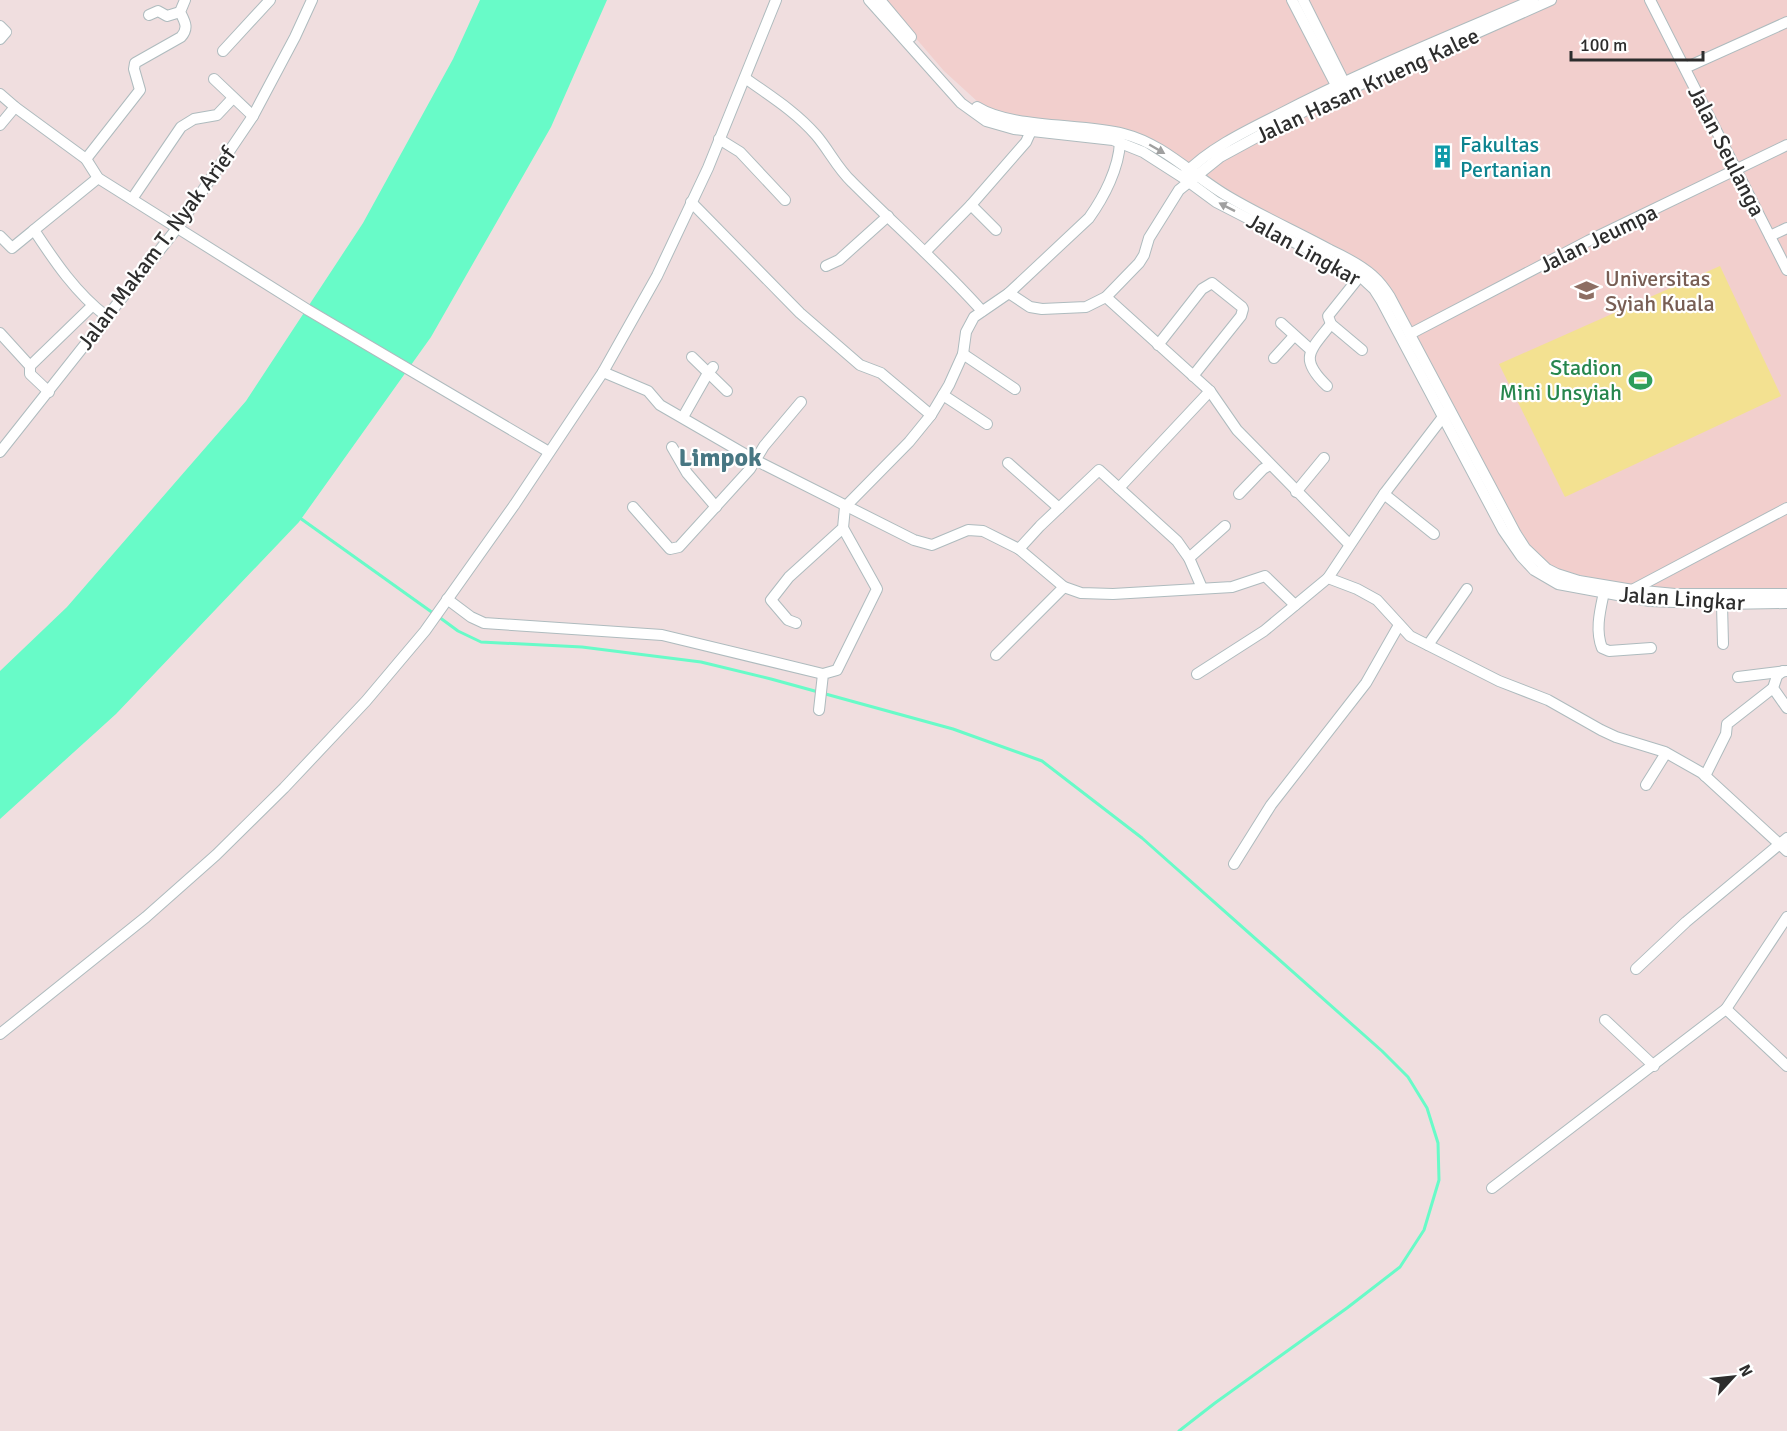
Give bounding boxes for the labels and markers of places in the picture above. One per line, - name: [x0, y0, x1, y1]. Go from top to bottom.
- place label: Fakultas Pertanian: [1460, 131, 1551, 183]
- building icon: Fakultas Pertanian: [1429, 144, 1455, 170]
- place label: Universitas Syiah Kuala: [1605, 265, 1715, 317]
- school or university icon: Universitas Syiah Kuala: [1574, 278, 1600, 304]
- place label: Stadion Mini Unsyiah: [1500, 354, 1622, 406]
- sports icon: Stadion Mini Unsyiah: [1627, 367, 1653, 393]

